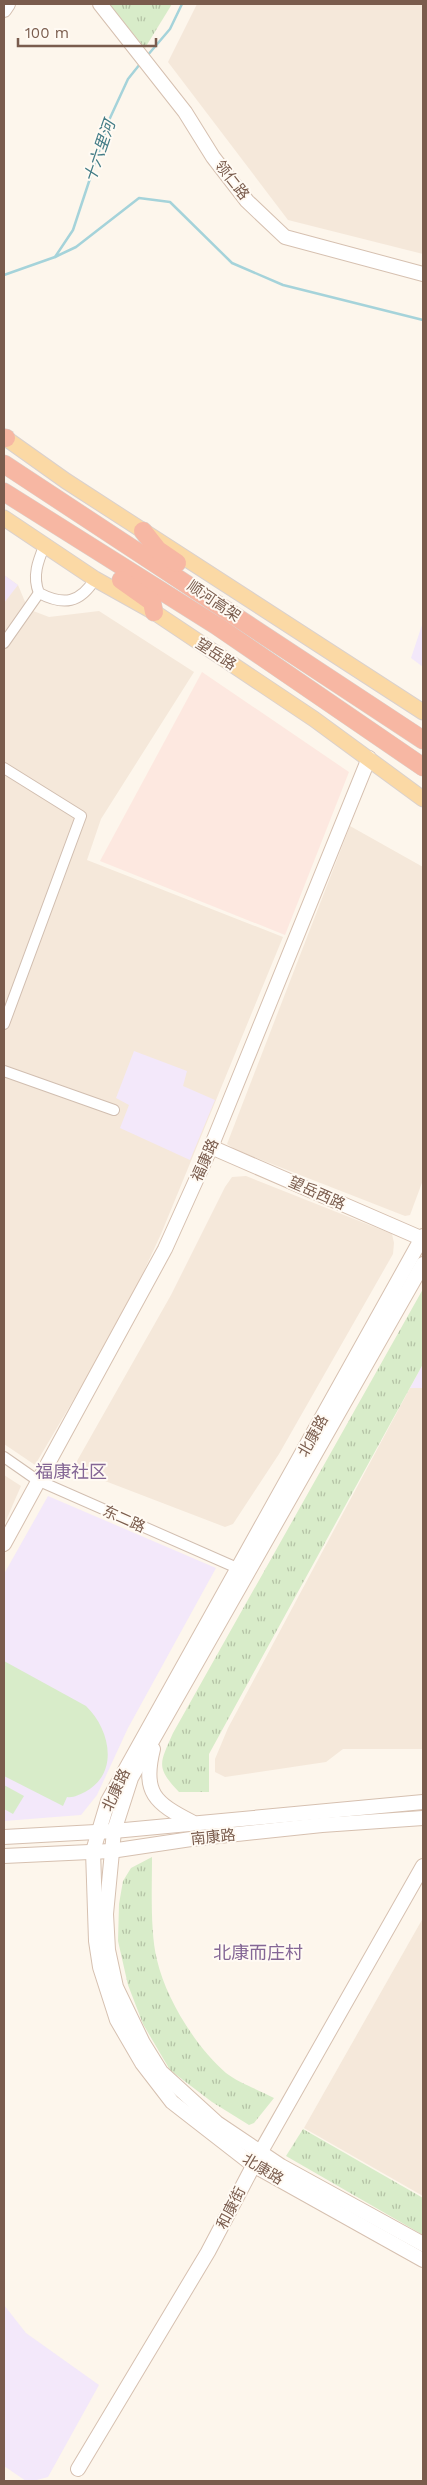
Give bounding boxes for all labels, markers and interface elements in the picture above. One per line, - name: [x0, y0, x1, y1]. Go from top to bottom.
- scale bar: [18, 15, 155, 47]
- text: 100 m: [25, 24, 69, 42]
- water label: 十六里河: [80, 115, 120, 185]
- street label: 领仁路: [211, 157, 253, 203]
- street label: 顺河高架: [184, 577, 244, 625]
- street label: 望岳路: [192, 634, 240, 674]
- street label: 福康路: [188, 1136, 222, 1184]
- street label: 望岳西路: [286, 1173, 348, 1213]
- street label: 北康路: [294, 1412, 332, 1460]
- district label: 福康社区: [35, 1461, 107, 1482]
- street label: 东二路: [100, 1502, 148, 1536]
- street label: 北康路: [98, 1766, 134, 1814]
- street label: 南康路: [190, 1826, 236, 1848]
- district label: 北康而庄村: [213, 1942, 303, 1963]
- street label: 北康路: [239, 2150, 287, 2188]
- street label: 和康街: [213, 2184, 249, 2232]

